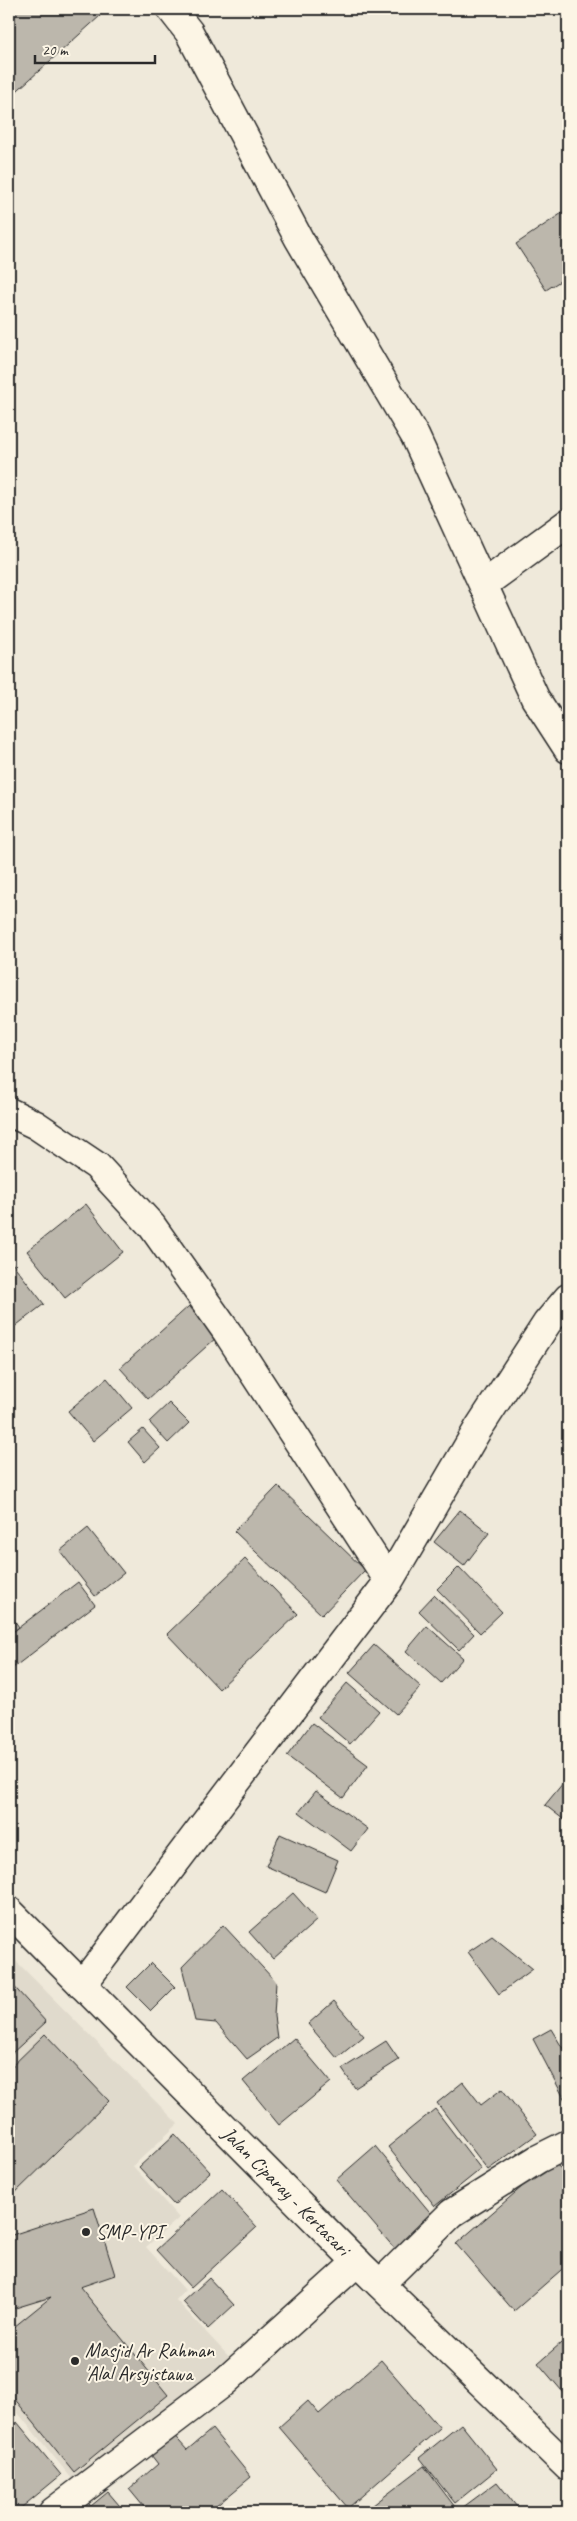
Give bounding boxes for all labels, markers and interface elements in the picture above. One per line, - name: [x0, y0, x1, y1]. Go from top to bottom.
- scale bar: [35, 32, 155, 64]
- text: 20 m: [42, 41, 69, 60]
- street label: Jalan Ciparay - Kertasari: [216, 2120, 357, 2262]
- place label: SMP-YPI: [96, 2220, 168, 2245]
- marker: SMP-YPI: [80, 2226, 92, 2238]
- place label: Masjid Ar Rahman 'Alal Arsyistawa: [85, 2338, 215, 2386]
- marker: Masjid Ar Rahman 'Alal Arsyistawa: [69, 2355, 81, 2367]

